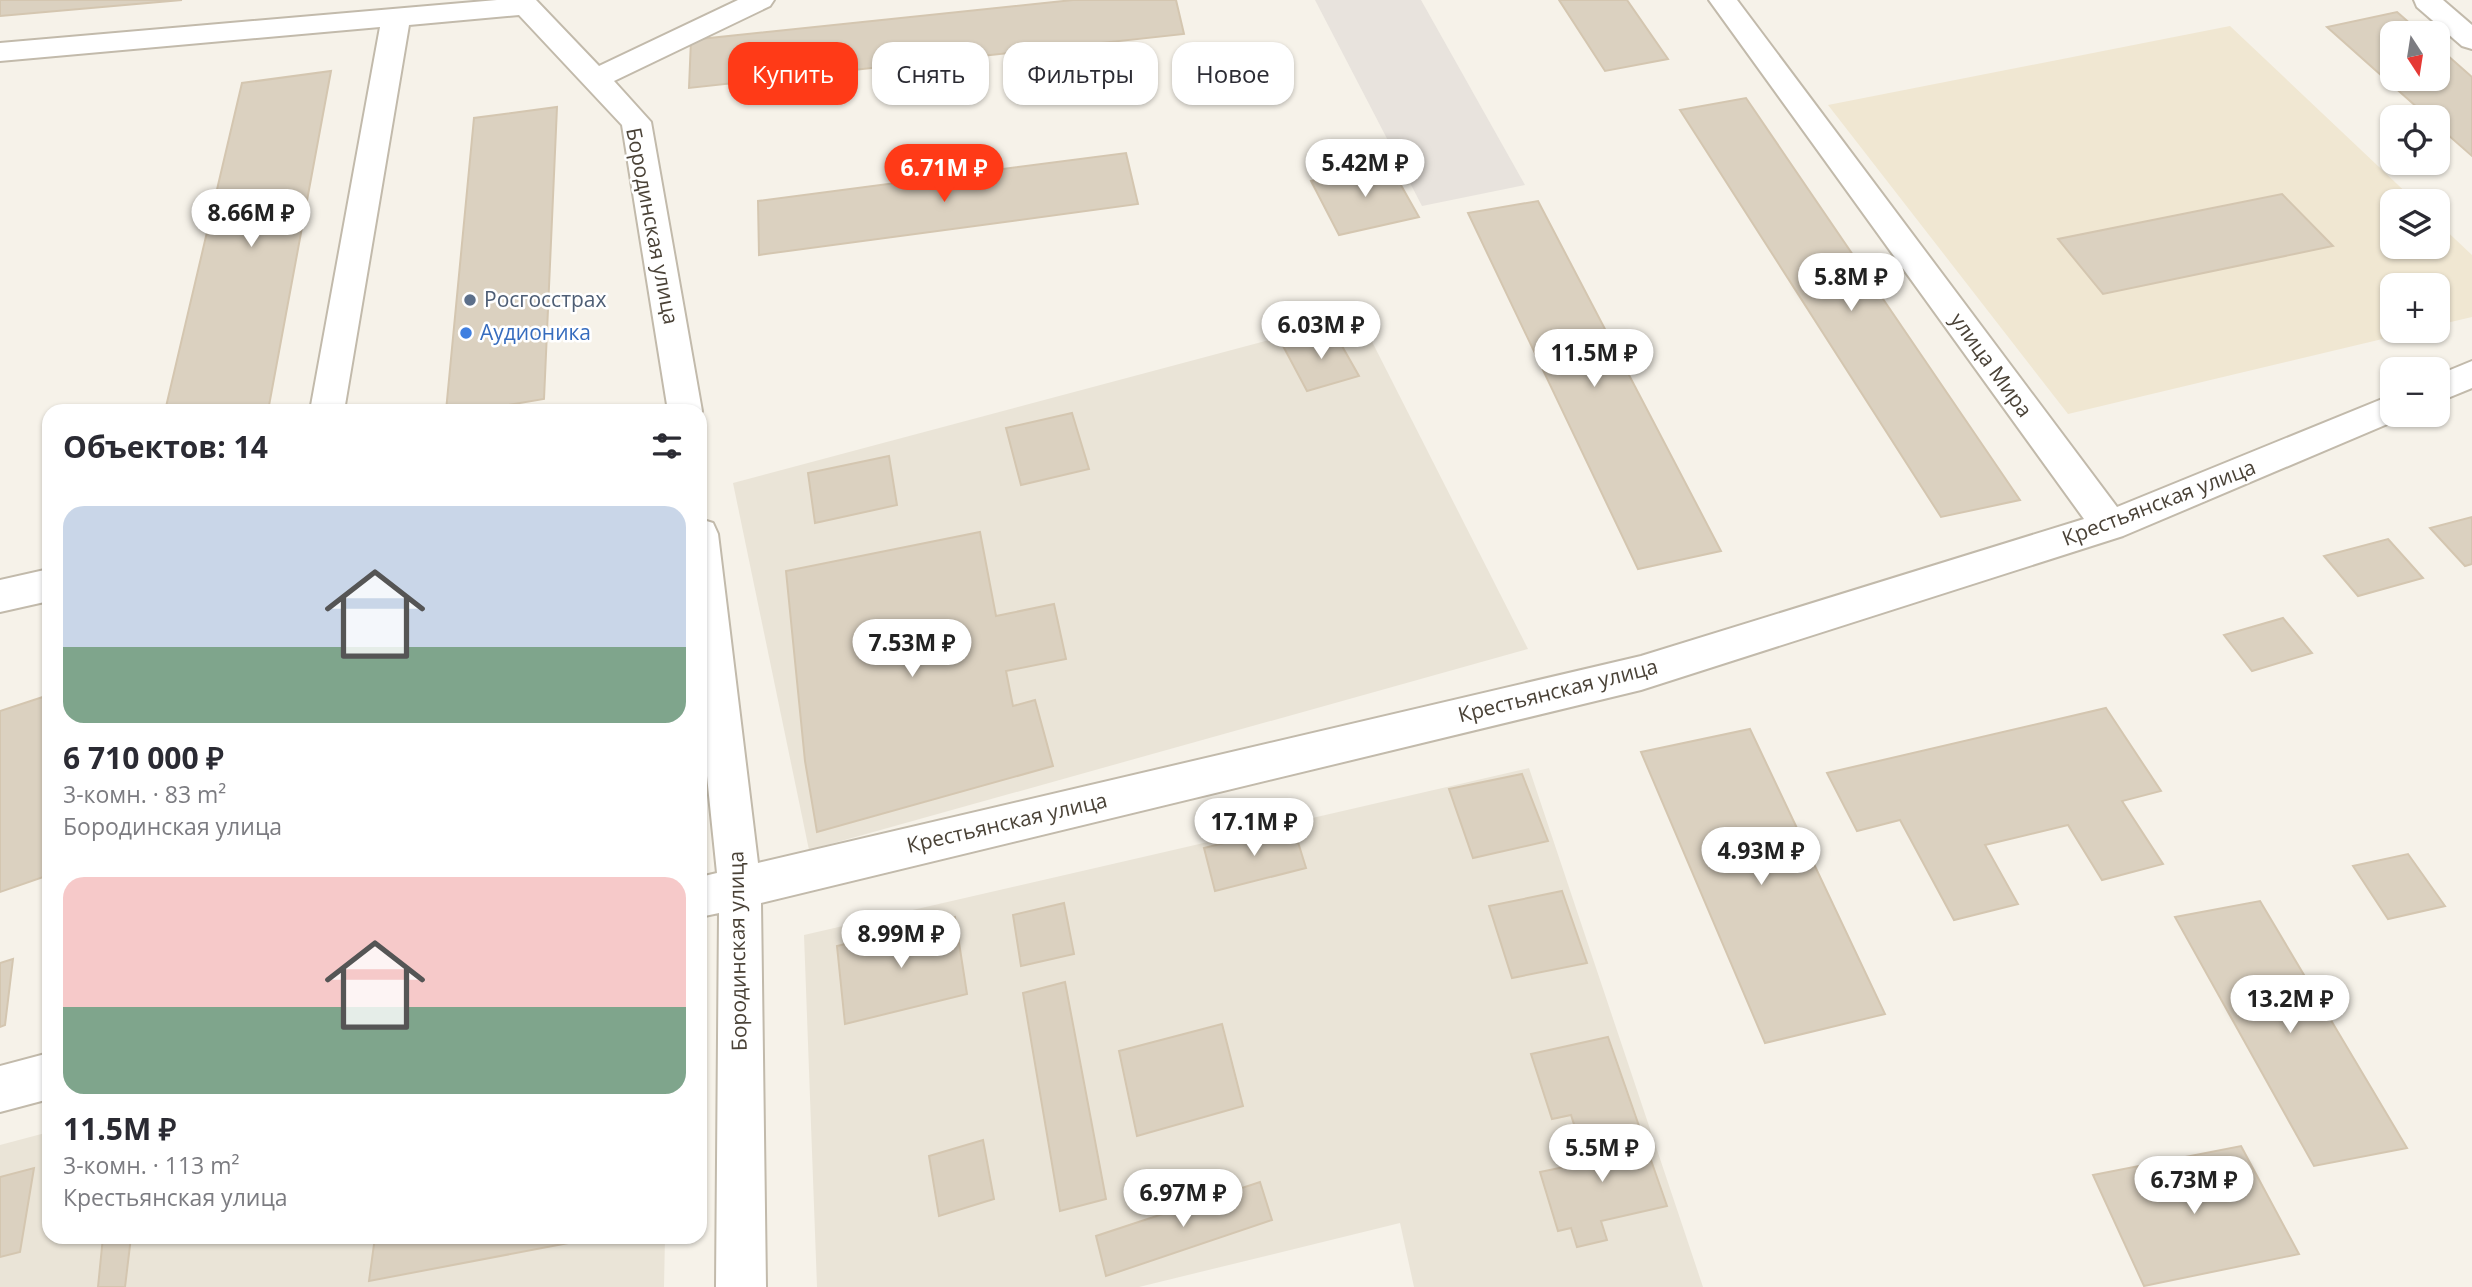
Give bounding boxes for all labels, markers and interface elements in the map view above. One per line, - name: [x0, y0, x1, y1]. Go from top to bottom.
- north arrow: [2380, 21, 2450, 91]
- map controls: [2380, 21, 2450, 427]
- chip: Купить: [728, 42, 858, 105]
- chip: Снять: [872, 42, 989, 105]
- chip: Фильтры: [1003, 42, 1158, 105]
- chip: Новое: [1172, 42, 1294, 105]
- button: locate: [2380, 105, 2450, 175]
- street label: Бородинская улица: [620, 125, 686, 327]
- pin: 5.42M ₽: [1300, 140, 1430, 199]
- pin: 6.71M ₽: [879, 144, 1009, 204]
- text: 5.42M ₽: [1321, 146, 1409, 178]
- text: 6.71M ₽: [900, 151, 988, 183]
- button: layers: [2380, 189, 2450, 259]
- pin: 8.66M ₽: [186, 190, 316, 249]
- text: 8.66M ₽: [207, 196, 295, 228]
- pin: 5.8M ₽: [1794, 254, 1908, 313]
- text: 5.8M ₽: [1814, 260, 1888, 292]
- button: +: [2380, 273, 2450, 343]
- place label: Росгосстрах: [484, 285, 607, 313]
- marker: Росгосстрах: [462, 292, 478, 308]
- pin: 6.03M ₽: [1256, 302, 1386, 361]
- street label: улица Мира: [1944, 306, 2039, 422]
- text: 6.03M ₽: [1277, 308, 1365, 340]
- place label: Аудионика: [480, 318, 591, 346]
- marker: Аудионика: [458, 325, 474, 341]
- pin: 11.5M ₽: [1529, 330, 1659, 389]
- text: 11.5M ₽: [1550, 336, 1638, 368]
- button: −: [2380, 357, 2450, 427]
- text: Объектов: 14: [63, 426, 268, 467]
- icon: filters: [648, 427, 686, 465]
- street label: Крестьянская улица: [2058, 452, 2259, 552]
- icon: home: [312, 551, 438, 677]
- pin: 7.53M ₽: [847, 620, 977, 679]
- text: 7.53M ₽: [868, 626, 956, 658]
- street label: Крестьянская улица: [1455, 652, 1661, 728]
- text: 6 710 000 ₽: [63, 737, 224, 778]
- text: 3-комн. · 83 m²: [63, 778, 226, 810]
- street label: Крестьянская улица: [904, 785, 1110, 859]
- pin: 17.1M ₽: [1189, 798, 1319, 858]
- text: 17.1M ₽: [1210, 805, 1298, 837]
- text: Бородинская улица: [63, 810, 282, 842]
- pin: 4.93M ₽: [1696, 828, 1826, 887]
- text: 4.93M ₽: [1717, 834, 1805, 866]
- street label: Бородинская улица: [721, 851, 753, 1051]
- pin: 8.99M ₽: [836, 911, 966, 970]
- text: 8.99M ₽: [857, 917, 945, 949]
- icon: home: [312, 922, 438, 1048]
- pin: 13.2M ₽: [2225, 976, 2355, 1035]
- text: 13.2M ₽: [2246, 982, 2334, 1014]
- text: 11.5M ₽: [63, 1108, 177, 1149]
- pin: 5.5M ₽: [1545, 1124, 1659, 1184]
- text: 5.5M ₽: [1565, 1131, 1639, 1163]
- text: 3-комн. · 113 m²: [63, 1149, 239, 1181]
- pin: 6.73M ₽: [2129, 1156, 2259, 1216]
- text: 6.73M ₽: [2150, 1163, 2238, 1195]
- pin: 6.97M ₽: [1118, 1170, 1248, 1229]
- text: 6.97M ₽: [1139, 1176, 1227, 1208]
- text: Крестьянская улица: [63, 1181, 288, 1213]

